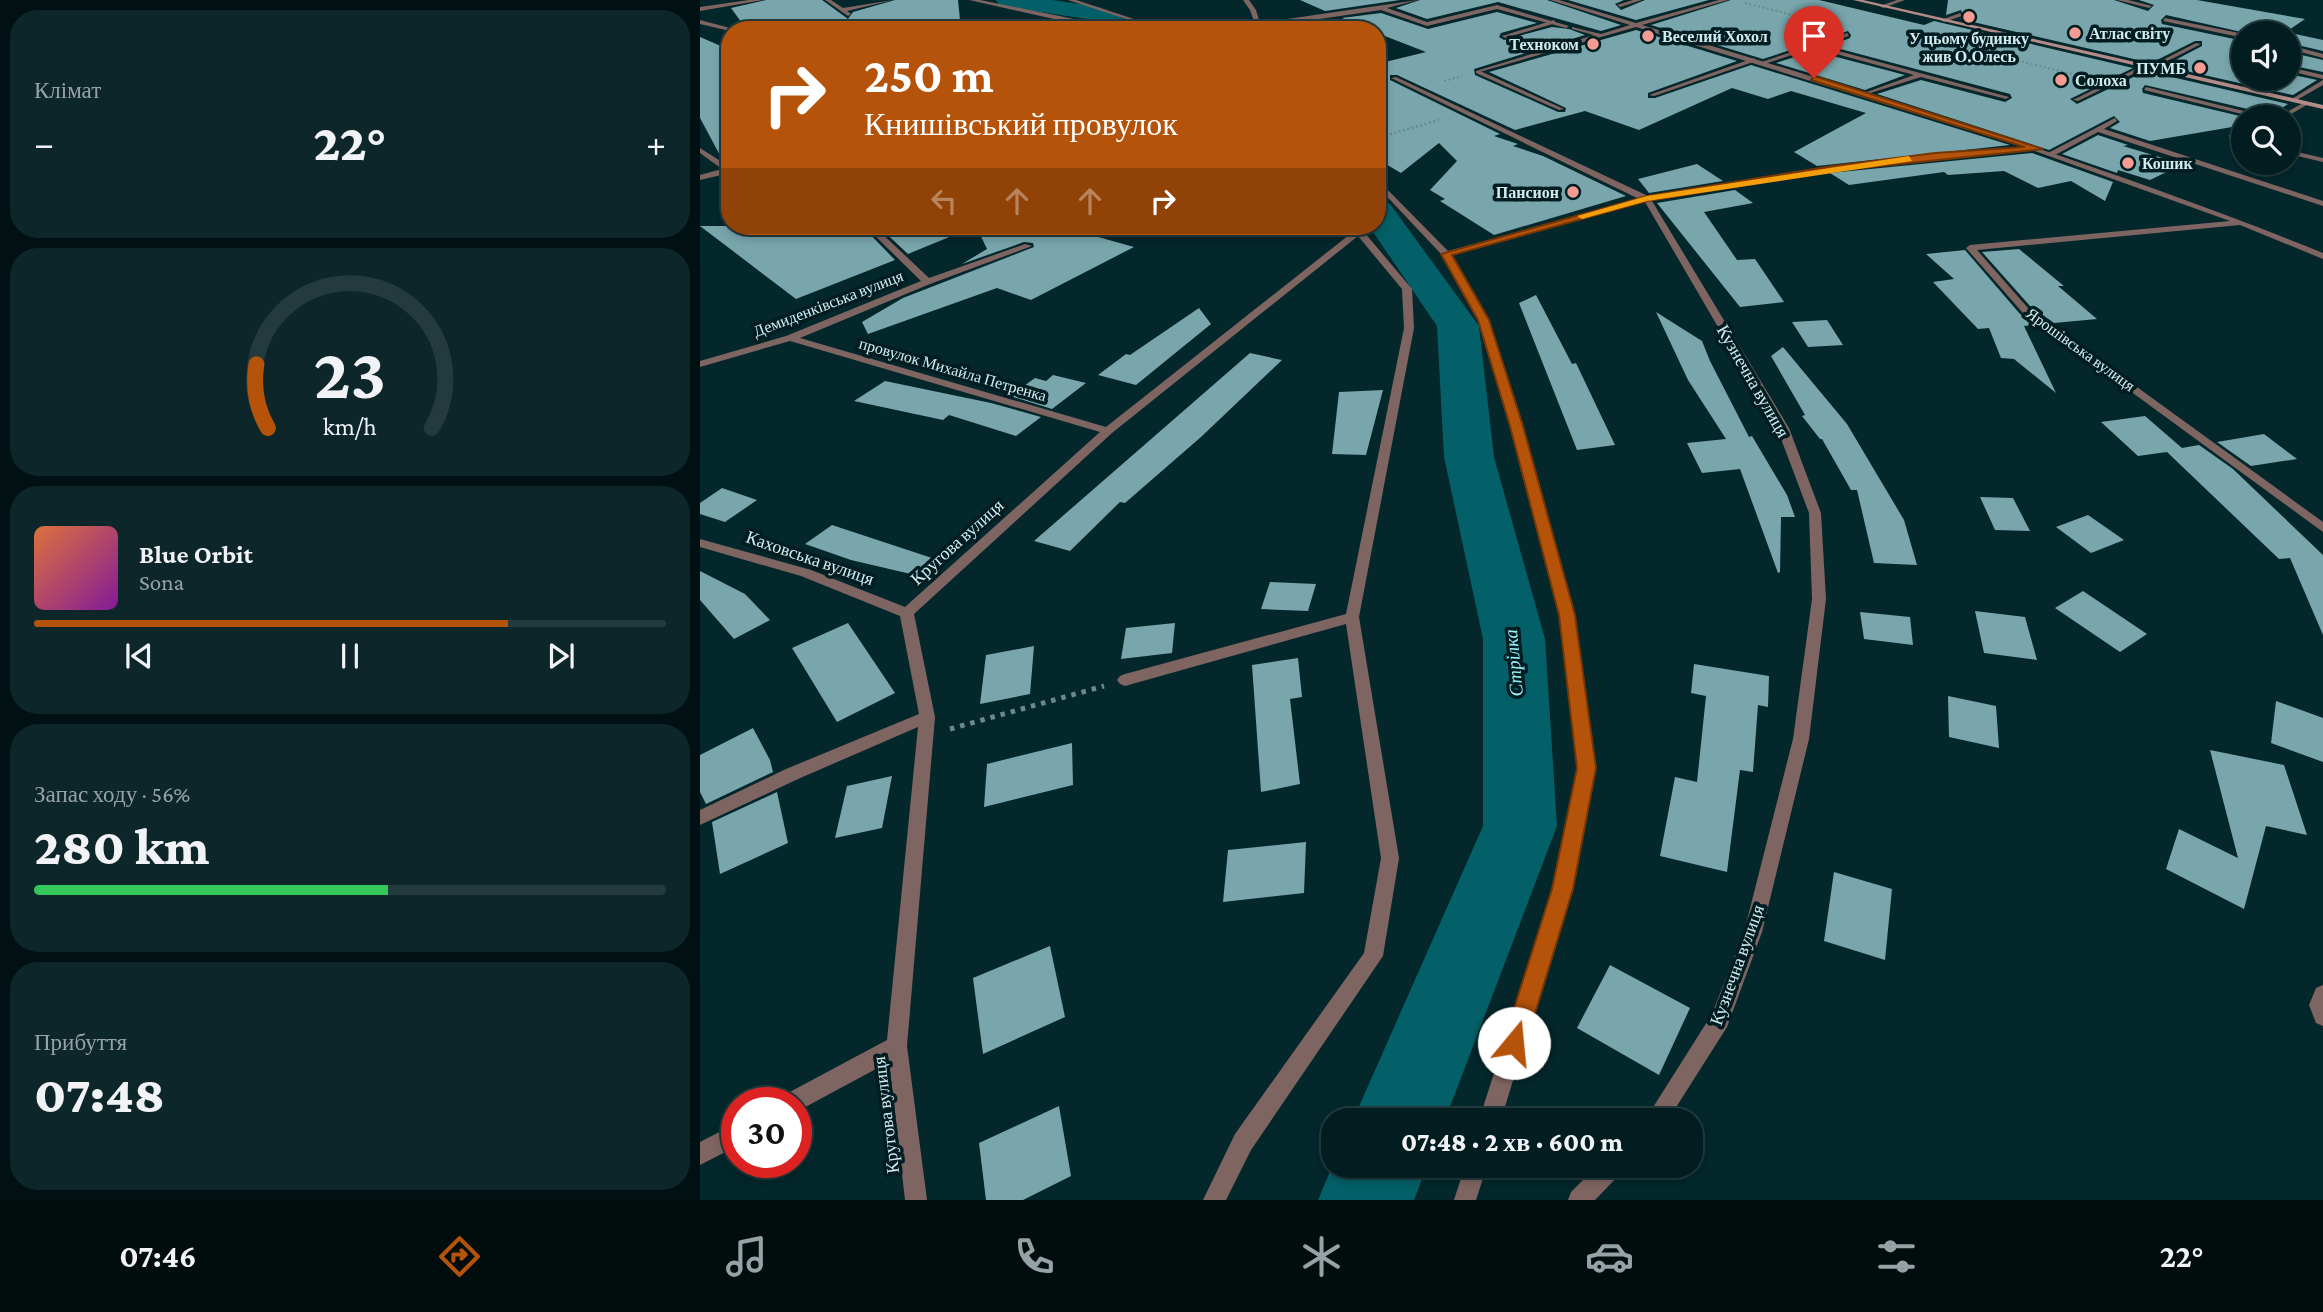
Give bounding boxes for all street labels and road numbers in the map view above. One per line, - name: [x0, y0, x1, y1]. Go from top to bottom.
- street label: Демиденківська вулиця: [751, 267, 906, 341]
- street label: Ярошівська вулиця: [2023, 304, 2139, 396]
- street label: Кузнечна вулиця: [1713, 321, 1793, 441]
- street label: провулок Михайла Петренка: [857, 335, 1048, 405]
- street label: Кругова вулиця: [906, 495, 1008, 589]
- street label: Каховська вулиця: [743, 527, 877, 589]
- street label: Кузнечна вулиця: [1706, 902, 1768, 1028]
- street label: Кругова вулиця: [869, 1055, 903, 1175]

